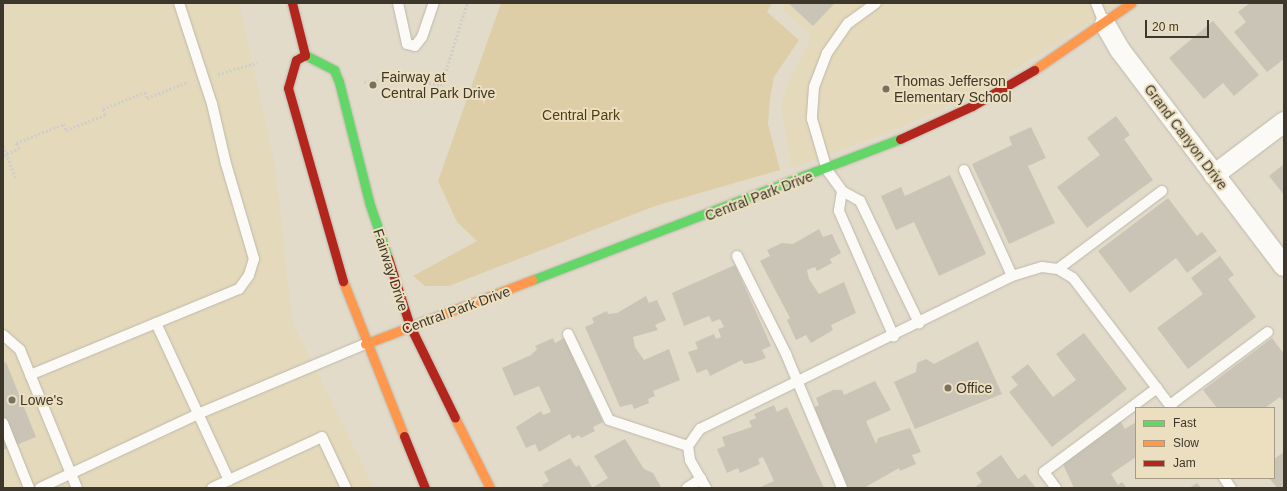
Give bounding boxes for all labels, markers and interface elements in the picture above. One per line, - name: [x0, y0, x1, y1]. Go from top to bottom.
- scale bar: [1147, 12, 1211, 38]
- text: 20 m: [1152, 20, 1179, 34]
- place label: Fairway at Central Park Drive: [381, 69, 495, 102]
- place label: Thomas Jefferson Elementary School: [894, 73, 1012, 106]
- marker: Fairway at Central Park Drive: [368, 80, 378, 90]
- street label: Grand Canyon Drive: [1141, 81, 1231, 193]
- marker: Thomas Jefferson Elementary School: [881, 84, 891, 94]
- park label: Central Park: [542, 107, 620, 123]
- street label: Central Park Drive: [703, 168, 815, 224]
- street label: Fairway Drive: [370, 227, 412, 313]
- street label: Central Park Drive: [399, 283, 513, 337]
- place label: Office: [956, 380, 992, 396]
- marker: Office: [943, 383, 953, 393]
- place label: Lowe's: [20, 392, 63, 408]
- marker: Lowe's: [7, 395, 17, 405]
- legend: [1135, 407, 1275, 479]
- text: Fast: [1173, 416, 1196, 430]
- text: Slow: [1173, 436, 1199, 450]
- text: Jam: [1173, 456, 1196, 470]

